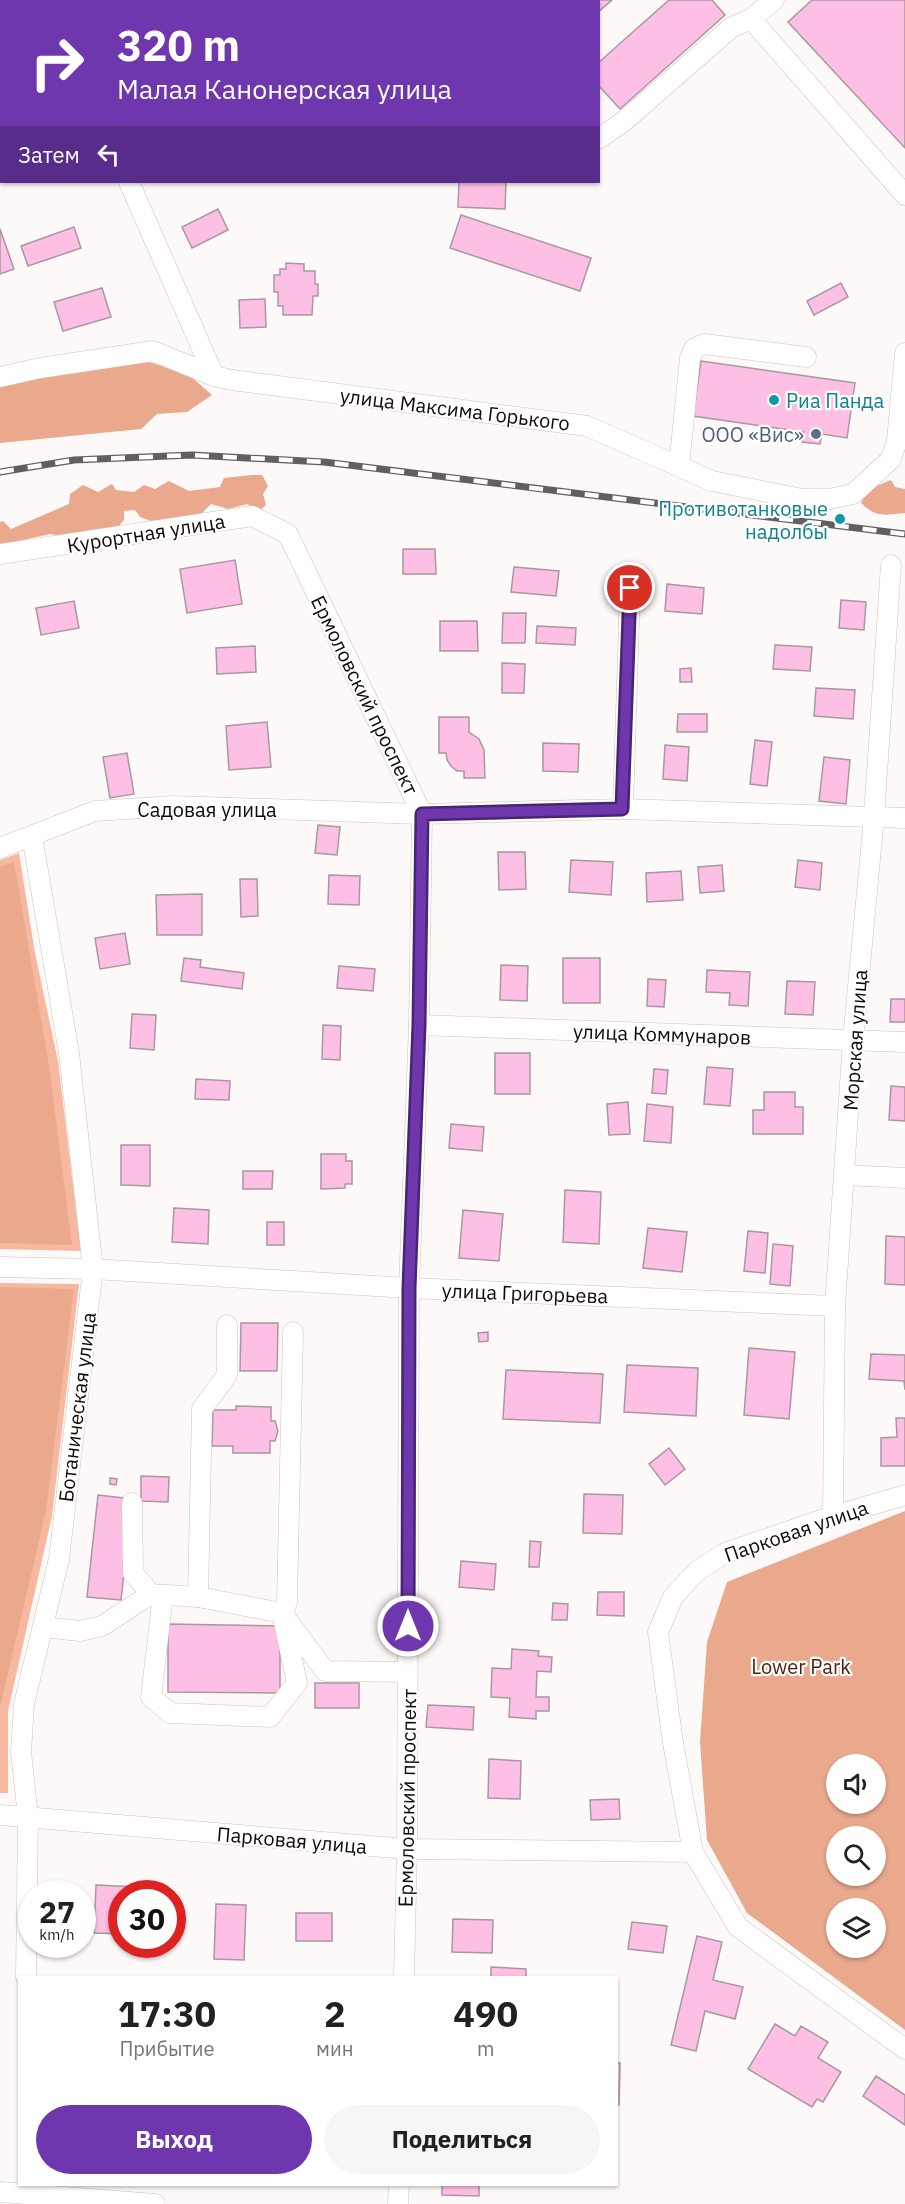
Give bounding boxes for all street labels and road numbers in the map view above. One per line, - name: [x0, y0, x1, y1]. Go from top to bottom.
- street label: улица Максима Горького: [338, 381, 572, 437]
- street label: Курортная улица: [65, 507, 227, 559]
- street label: Ермоловский проспект: [305, 591, 425, 800]
- street label: Садовая улица: [137, 796, 277, 823]
- street label: Морская улица: [837, 968, 873, 1111]
- street label: улица Коммунаров: [572, 1017, 752, 1051]
- street label: улица Григорьева: [441, 1277, 609, 1309]
- street label: Ботаническая улица: [52, 1310, 102, 1504]
- street label: Парковая улица: [720, 1494, 872, 1568]
- street label: Ермоловский проспект: [392, 1688, 422, 1907]
- street label: Парковая улица: [216, 1820, 368, 1860]

